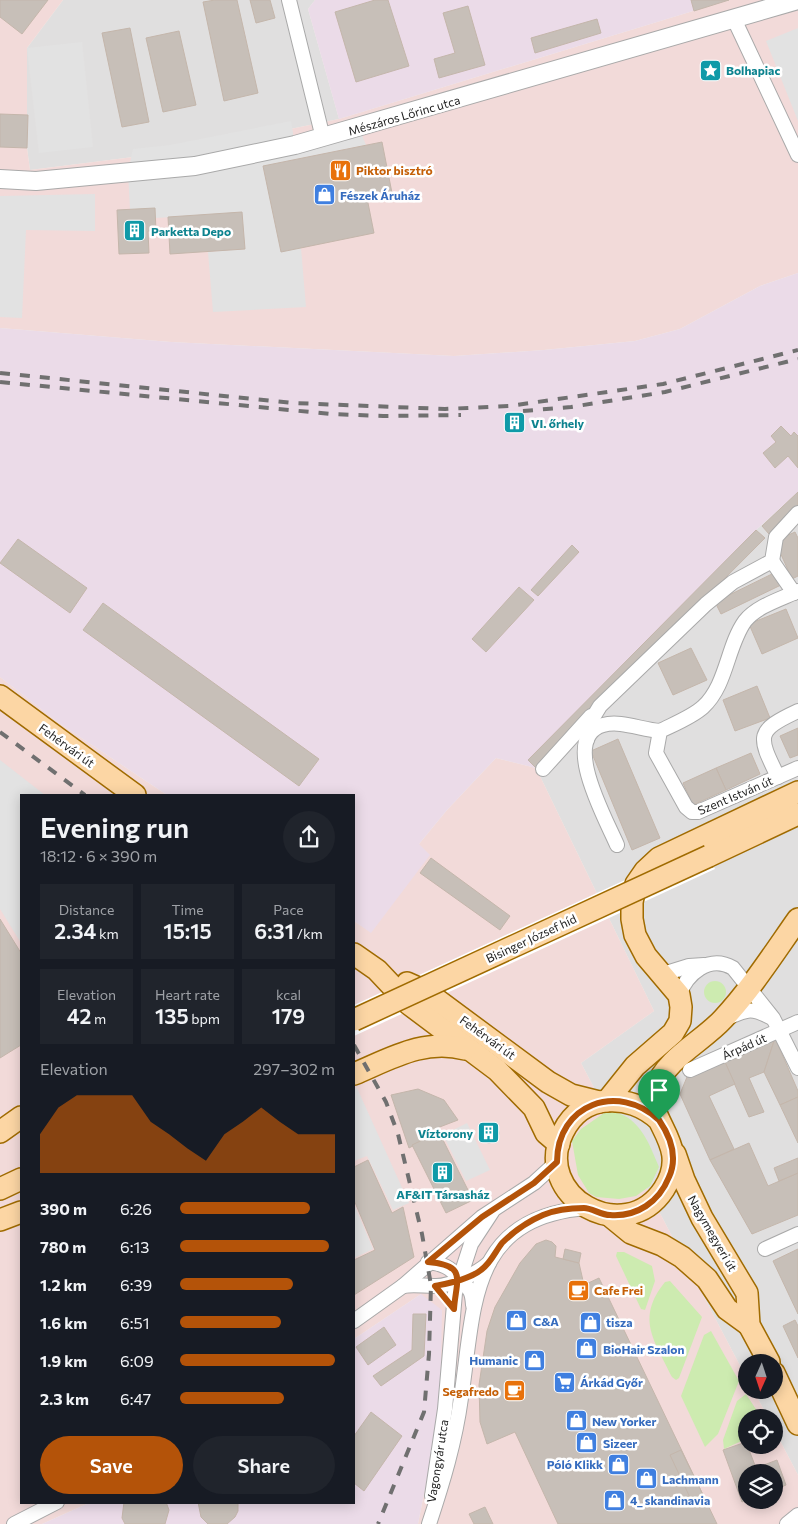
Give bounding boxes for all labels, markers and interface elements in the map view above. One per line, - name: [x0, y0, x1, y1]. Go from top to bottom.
- place icon: Bolhapiac: [698, 58, 722, 82]
- place label: Bolhapiac: [726, 63, 780, 77]
- street label: Mészáros Lőrinc utca: [347, 92, 461, 138]
- restaurant icon: Piktor bisztró: [328, 158, 352, 182]
- place label: Piktor bisztró: [356, 163, 433, 177]
- shop icon: Fészek Áruház: [312, 183, 336, 207]
- place label: Fészek Áruház: [340, 188, 420, 202]
- building icon: Parketta Depo: [123, 219, 147, 243]
- place label: Parketta Depo: [151, 224, 231, 238]
- building icon: VI. őrhely: [503, 411, 527, 435]
- place label: VI. őrhely: [531, 416, 584, 430]
- street label: Fehérvári út: [37, 720, 97, 770]
- street label: Szent István út: [695, 773, 775, 817]
- text: Evening run: [40, 810, 189, 844]
- button: share: [283, 811, 335, 863]
- text: 18:12 · 6 × 390 m: [40, 846, 157, 865]
- text: Distance: [59, 901, 114, 918]
- text: Time: [171, 901, 204, 918]
- text: Pace: [273, 901, 304, 918]
- street label: Bisinger József híd: [483, 911, 579, 966]
- text: 2.34: [54, 918, 96, 943]
- text: 15:15: [163, 918, 212, 943]
- text: 6:31: [254, 918, 294, 943]
- text: km: [96, 925, 119, 942]
- text: /km: [294, 925, 323, 942]
- text: Elevation: [57, 986, 116, 1003]
- text: Heart rate: [155, 986, 220, 1003]
- text: kcal: [276, 986, 301, 1003]
- text: 42: [67, 1003, 91, 1028]
- text: 135: [155, 1003, 189, 1028]
- text: 179: [272, 1003, 305, 1028]
- text: m: [91, 1010, 106, 1027]
- text: bpm: [189, 1010, 220, 1027]
- street label: Fehérvári út: [458, 1012, 518, 1062]
- street label: Árpád út: [720, 1030, 768, 1062]
- text: Elevation: [40, 1059, 108, 1078]
- text: 297–302 m: [253, 1059, 335, 1078]
- pin: [638, 1069, 680, 1120]
- icon: arrive: [645, 1076, 673, 1104]
- building icon: Víztorony: [477, 1121, 501, 1145]
- place label: Víztorony: [418, 1126, 473, 1140]
- building icon: AF&IT Társasház: [431, 1161, 455, 1185]
- place label: AF&IT Társasház: [396, 1187, 490, 1201]
- street label: Nagymegyeri út: [686, 1192, 740, 1274]
- text: 390 m: [40, 1199, 87, 1218]
- text: 6:26: [120, 1199, 152, 1218]
- text: 780 m: [40, 1237, 86, 1256]
- text: 6:13: [120, 1237, 149, 1256]
- text: 1.2 km: [40, 1275, 87, 1294]
- text: 6:39: [120, 1275, 152, 1294]
- cafe icon: Cafe Frei: [566, 1278, 590, 1302]
- place label: Cafe Frei: [594, 1283, 643, 1297]
- shop icon: C&A: [505, 1309, 529, 1333]
- shop icon: tisza: [578, 1310, 602, 1334]
- text: 1.6 km: [40, 1313, 87, 1332]
- text: 6:51: [120, 1313, 150, 1332]
- place label: C&A: [533, 1314, 559, 1328]
- place label: tisza: [606, 1315, 633, 1329]
- shop icon: BioHair Szalon: [575, 1337, 599, 1361]
- place label: BioHair Szalon: [603, 1342, 685, 1356]
- shop icon: Humanic: [522, 1348, 546, 1372]
- text: 1.9 km: [40, 1351, 87, 1370]
- text: 6:09: [120, 1351, 154, 1370]
- place label: Humanic: [469, 1353, 518, 1367]
- north arrow: [738, 1354, 782, 1399]
- map controls: [738, 1354, 783, 1509]
- supermarket icon: Árkád Győr: [552, 1370, 576, 1394]
- place label: Árkád Győr: [580, 1375, 643, 1389]
- cafe icon: Segafredo: [503, 1379, 527, 1403]
- place label: Segafredo: [442, 1384, 499, 1398]
- text: 2.3 km: [40, 1389, 89, 1408]
- text: 6:47: [120, 1389, 151, 1408]
- shop icon: New Yorker: [564, 1409, 588, 1433]
- button: locate: [738, 1409, 783, 1454]
- place label: New Yorker: [592, 1414, 656, 1428]
- street label: Vagongyár utca: [424, 1418, 450, 1504]
- shop icon: Sizeer: [575, 1431, 599, 1455]
- button: Save: [40, 1436, 183, 1494]
- button: Share: [193, 1436, 335, 1494]
- place label: Sizeer: [603, 1436, 637, 1450]
- shop icon: Póló Klikk: [607, 1452, 631, 1476]
- place label: Póló Klikk: [547, 1457, 603, 1471]
- button: layers: [738, 1464, 783, 1509]
- shop icon: Lachmann: [634, 1467, 658, 1491]
- place label: Lachmann: [662, 1472, 719, 1486]
- shop icon: 4_ skandinavia: [602, 1488, 626, 1512]
- place label: 4_ skandinavia: [630, 1493, 710, 1508]

